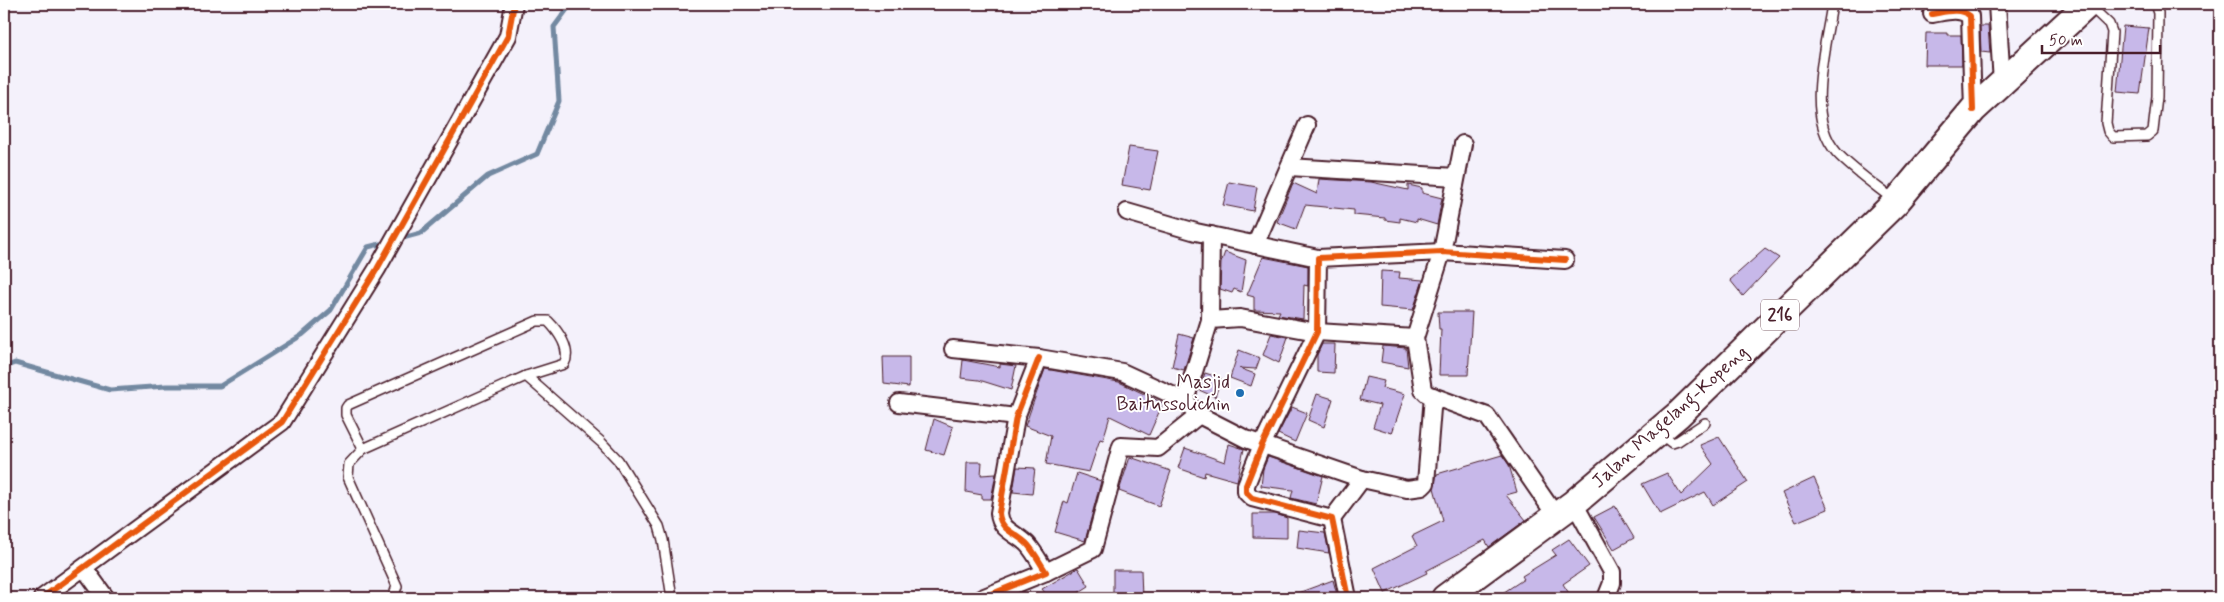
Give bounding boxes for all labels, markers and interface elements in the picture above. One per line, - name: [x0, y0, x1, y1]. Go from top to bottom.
- scale bar: [2042, 22, 2159, 54]
- text: 50 m: [2049, 31, 2083, 51]
- road number: 216: [1761, 300, 1799, 330]
- street label: Jalan Magelang-Kopeng: [1586, 340, 1756, 496]
- place label: Masjid Baitussolichin: [1117, 370, 1230, 417]
- marker: Masjid Baitussolichin: [1234, 387, 1246, 399]

